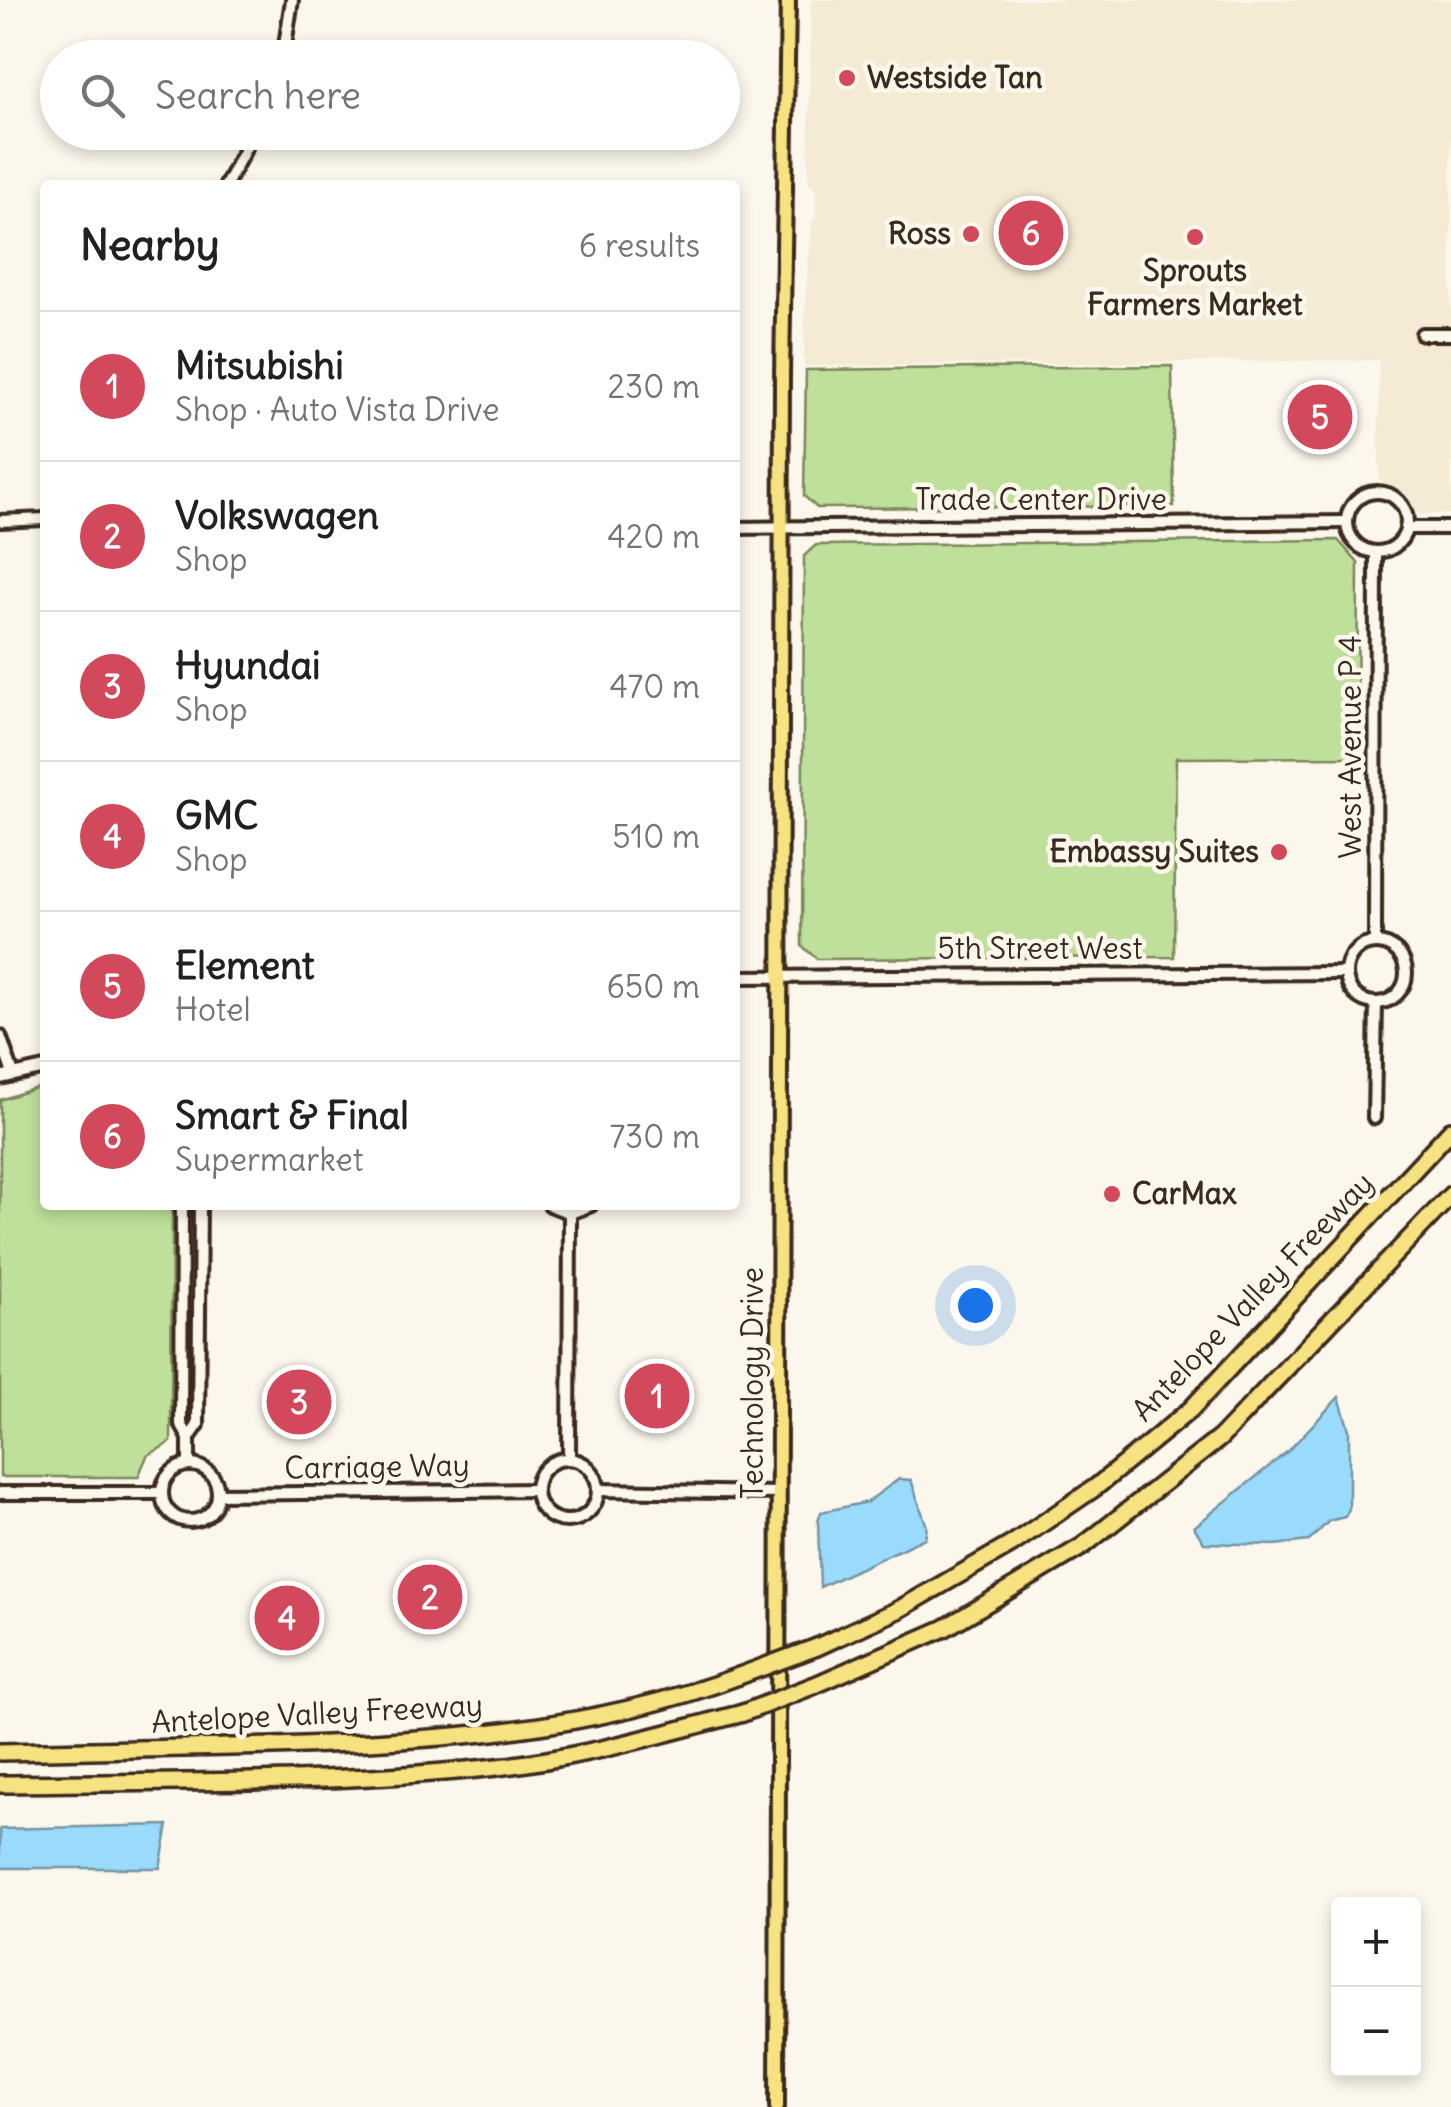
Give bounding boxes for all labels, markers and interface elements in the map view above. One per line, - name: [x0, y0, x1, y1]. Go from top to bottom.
- search box: [40, 40, 740, 150]
- place label: Westside Tan: [867, 58, 1043, 96]
- marker: Westside Tan: [836, 67, 858, 89]
- icon: search: [75, 68, 130, 123]
- text: Search here: [155, 72, 361, 119]
- pin: 6: [998, 196, 1064, 270]
- place label: Ross: [888, 214, 951, 252]
- text: Nearby: [80, 219, 219, 271]
- marker: Ross: [960, 223, 982, 245]
- text: 6 results: [579, 225, 700, 266]
- marker: Sprouts Farmers Market: [1184, 226, 1206, 248]
- place label: Sprouts Farmers Market: [1087, 251, 1303, 323]
- text: Mitsubishi: [175, 342, 344, 389]
- text: 1: [106, 366, 119, 407]
- text: 230 m: [608, 366, 700, 407]
- pin: 5: [1288, 380, 1352, 454]
- text: Shop · Auto Vista Drive: [175, 389, 500, 430]
- street label: Trade Center Drive: [915, 480, 1167, 518]
- text: Volkswagen: [175, 492, 379, 539]
- text: 2: [104, 516, 121, 557]
- text: 420 m: [607, 516, 700, 557]
- text: Shop: [175, 539, 247, 580]
- street label: West Avenue P 4: [1331, 635, 1369, 859]
- text: Hyundai: [175, 642, 321, 689]
- text: 3: [103, 666, 122, 707]
- text: 470 m: [609, 666, 700, 707]
- text: Shop: [175, 689, 247, 730]
- text: GMC: [175, 792, 258, 839]
- text: 4: [103, 816, 122, 857]
- text: 510 m: [612, 816, 700, 857]
- place label: Embassy Suites: [1050, 832, 1259, 870]
- text: Shop: [175, 839, 247, 880]
- marker: Embassy Suites: [1268, 841, 1290, 863]
- street label: 5th Street West: [937, 929, 1143, 967]
- text: Element: [175, 942, 315, 989]
- text: 5: [103, 966, 122, 1007]
- text: 650 m: [606, 966, 700, 1007]
- text: Hotel: [175, 989, 251, 1030]
- text: Smart & Final: [175, 1092, 409, 1139]
- text: 6: [103, 1116, 122, 1157]
- text: 730 m: [609, 1116, 700, 1157]
- text: Supermarket: [175, 1139, 364, 1180]
- street label: Antelope Valley Freeway: [1123, 1164, 1381, 1429]
- place label: CarMax: [1132, 1174, 1237, 1212]
- marker: CarMax: [1101, 1183, 1123, 1205]
- street label: Technology Drive: [733, 1267, 771, 1499]
- your location: [950, 1280, 1001, 1331]
- pin: 1: [624, 1358, 690, 1434]
- pin: 3: [266, 1364, 332, 1440]
- street label: Carriage Way: [284, 1445, 470, 1487]
- pin: 2: [398, 1560, 462, 1634]
- pin: 4: [254, 1580, 320, 1656]
- street label: Antelope Valley Freeway: [150, 1685, 484, 1741]
- map controls: [1331, 1897, 1421, 2077]
- button: +: [1331, 1897, 1421, 1987]
- button: −: [1331, 1987, 1421, 2077]

